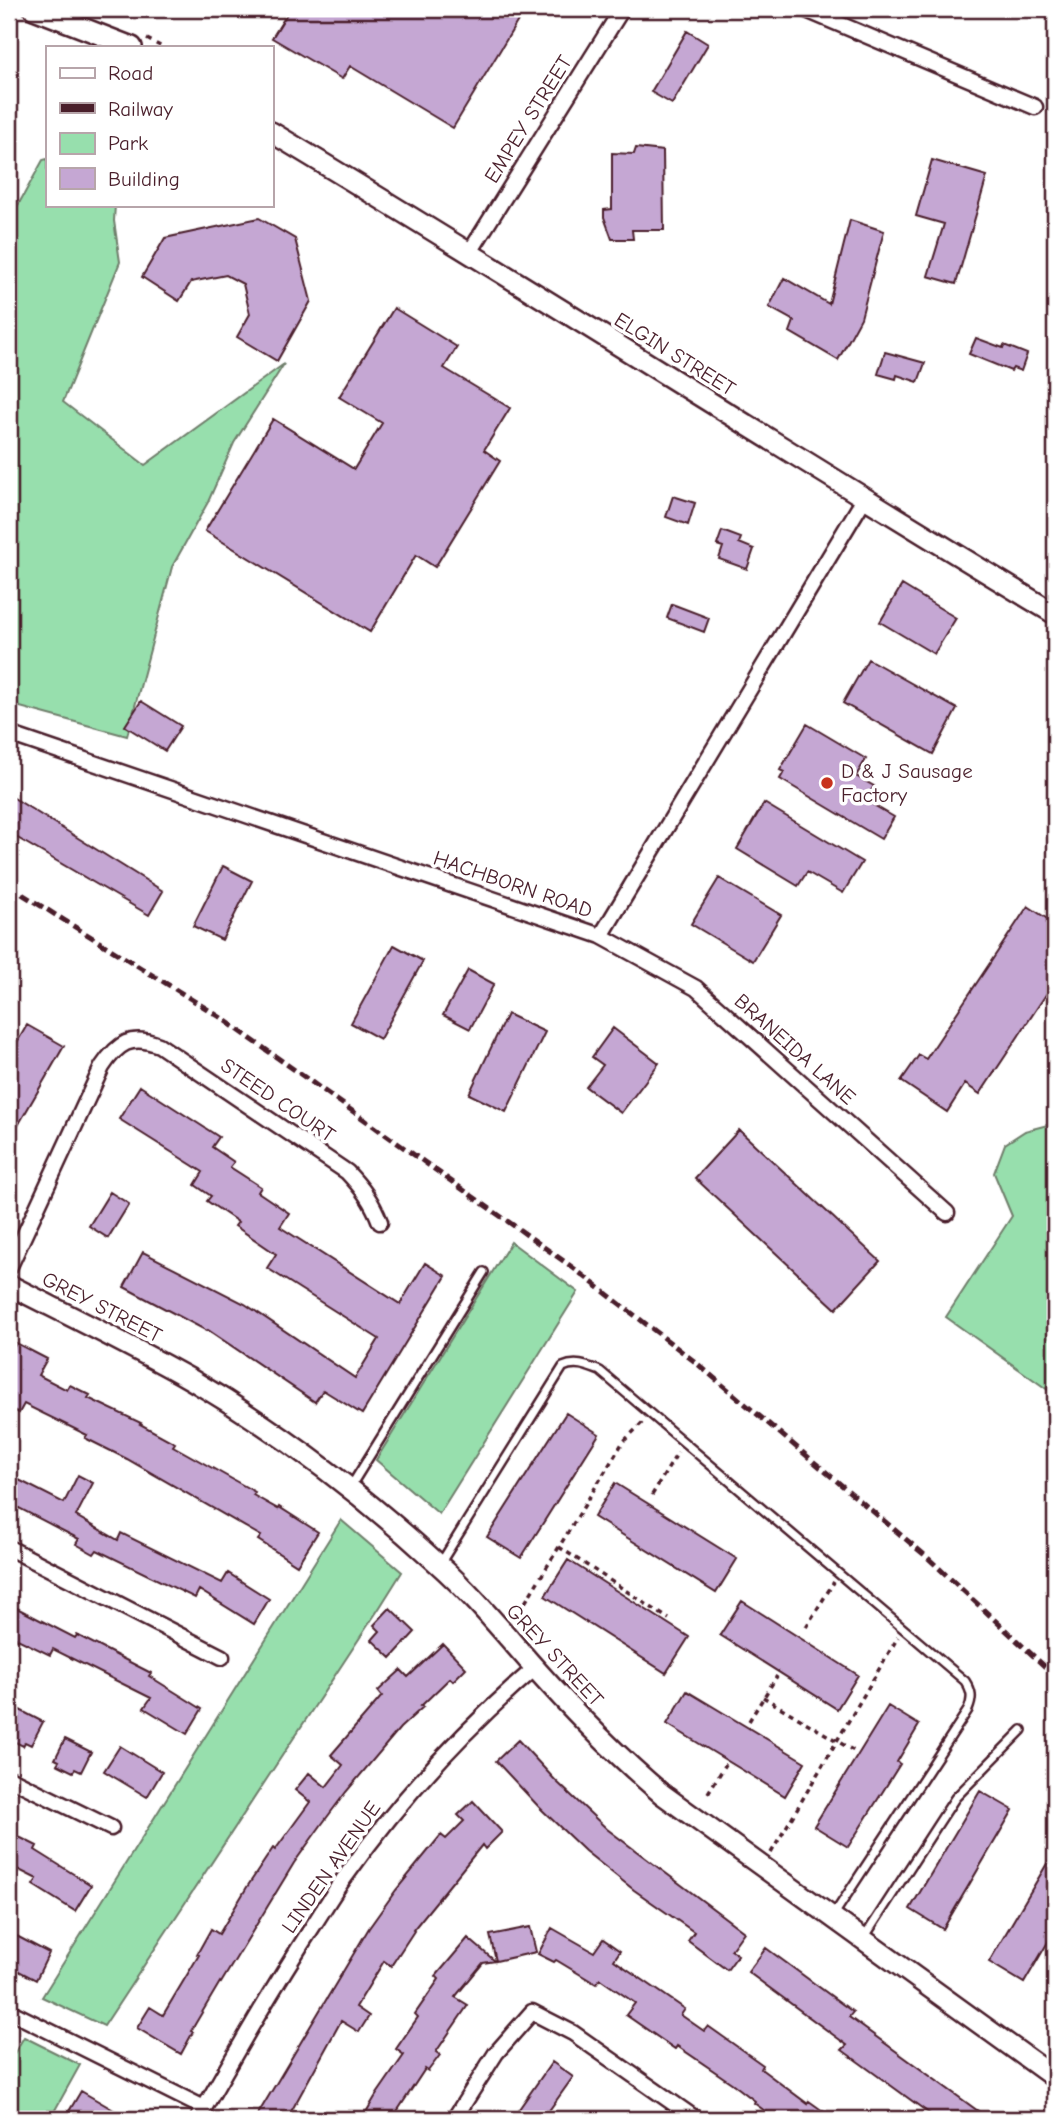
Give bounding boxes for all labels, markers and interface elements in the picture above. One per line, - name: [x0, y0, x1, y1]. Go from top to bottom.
- legend: [46, 46, 273, 206]
- street label: EMPEY STREET: [479, 51, 577, 187]
- text: Road: [108, 61, 153, 85]
- text: Railway: [108, 97, 173, 121]
- text: Park: [108, 131, 148, 155]
- text: Building: [108, 167, 180, 191]
- street label: ELGIN STREET: [610, 307, 740, 401]
- place label: D & J Sausage Factory: [841, 759, 973, 807]
- marker: D & J Sausage Factory: [819, 775, 835, 791]
- street label: HACHBORN ROAD: [430, 846, 596, 922]
- street label: BRANEIDA LANE: [730, 989, 860, 1109]
- street label: STEED COURT: [216, 1053, 340, 1147]
- street label: GREY STREET: [38, 1267, 166, 1347]
- street label: GREY STREET: [502, 1599, 608, 1711]
- street label: LINDEN AVENUE: [277, 1796, 385, 1938]

